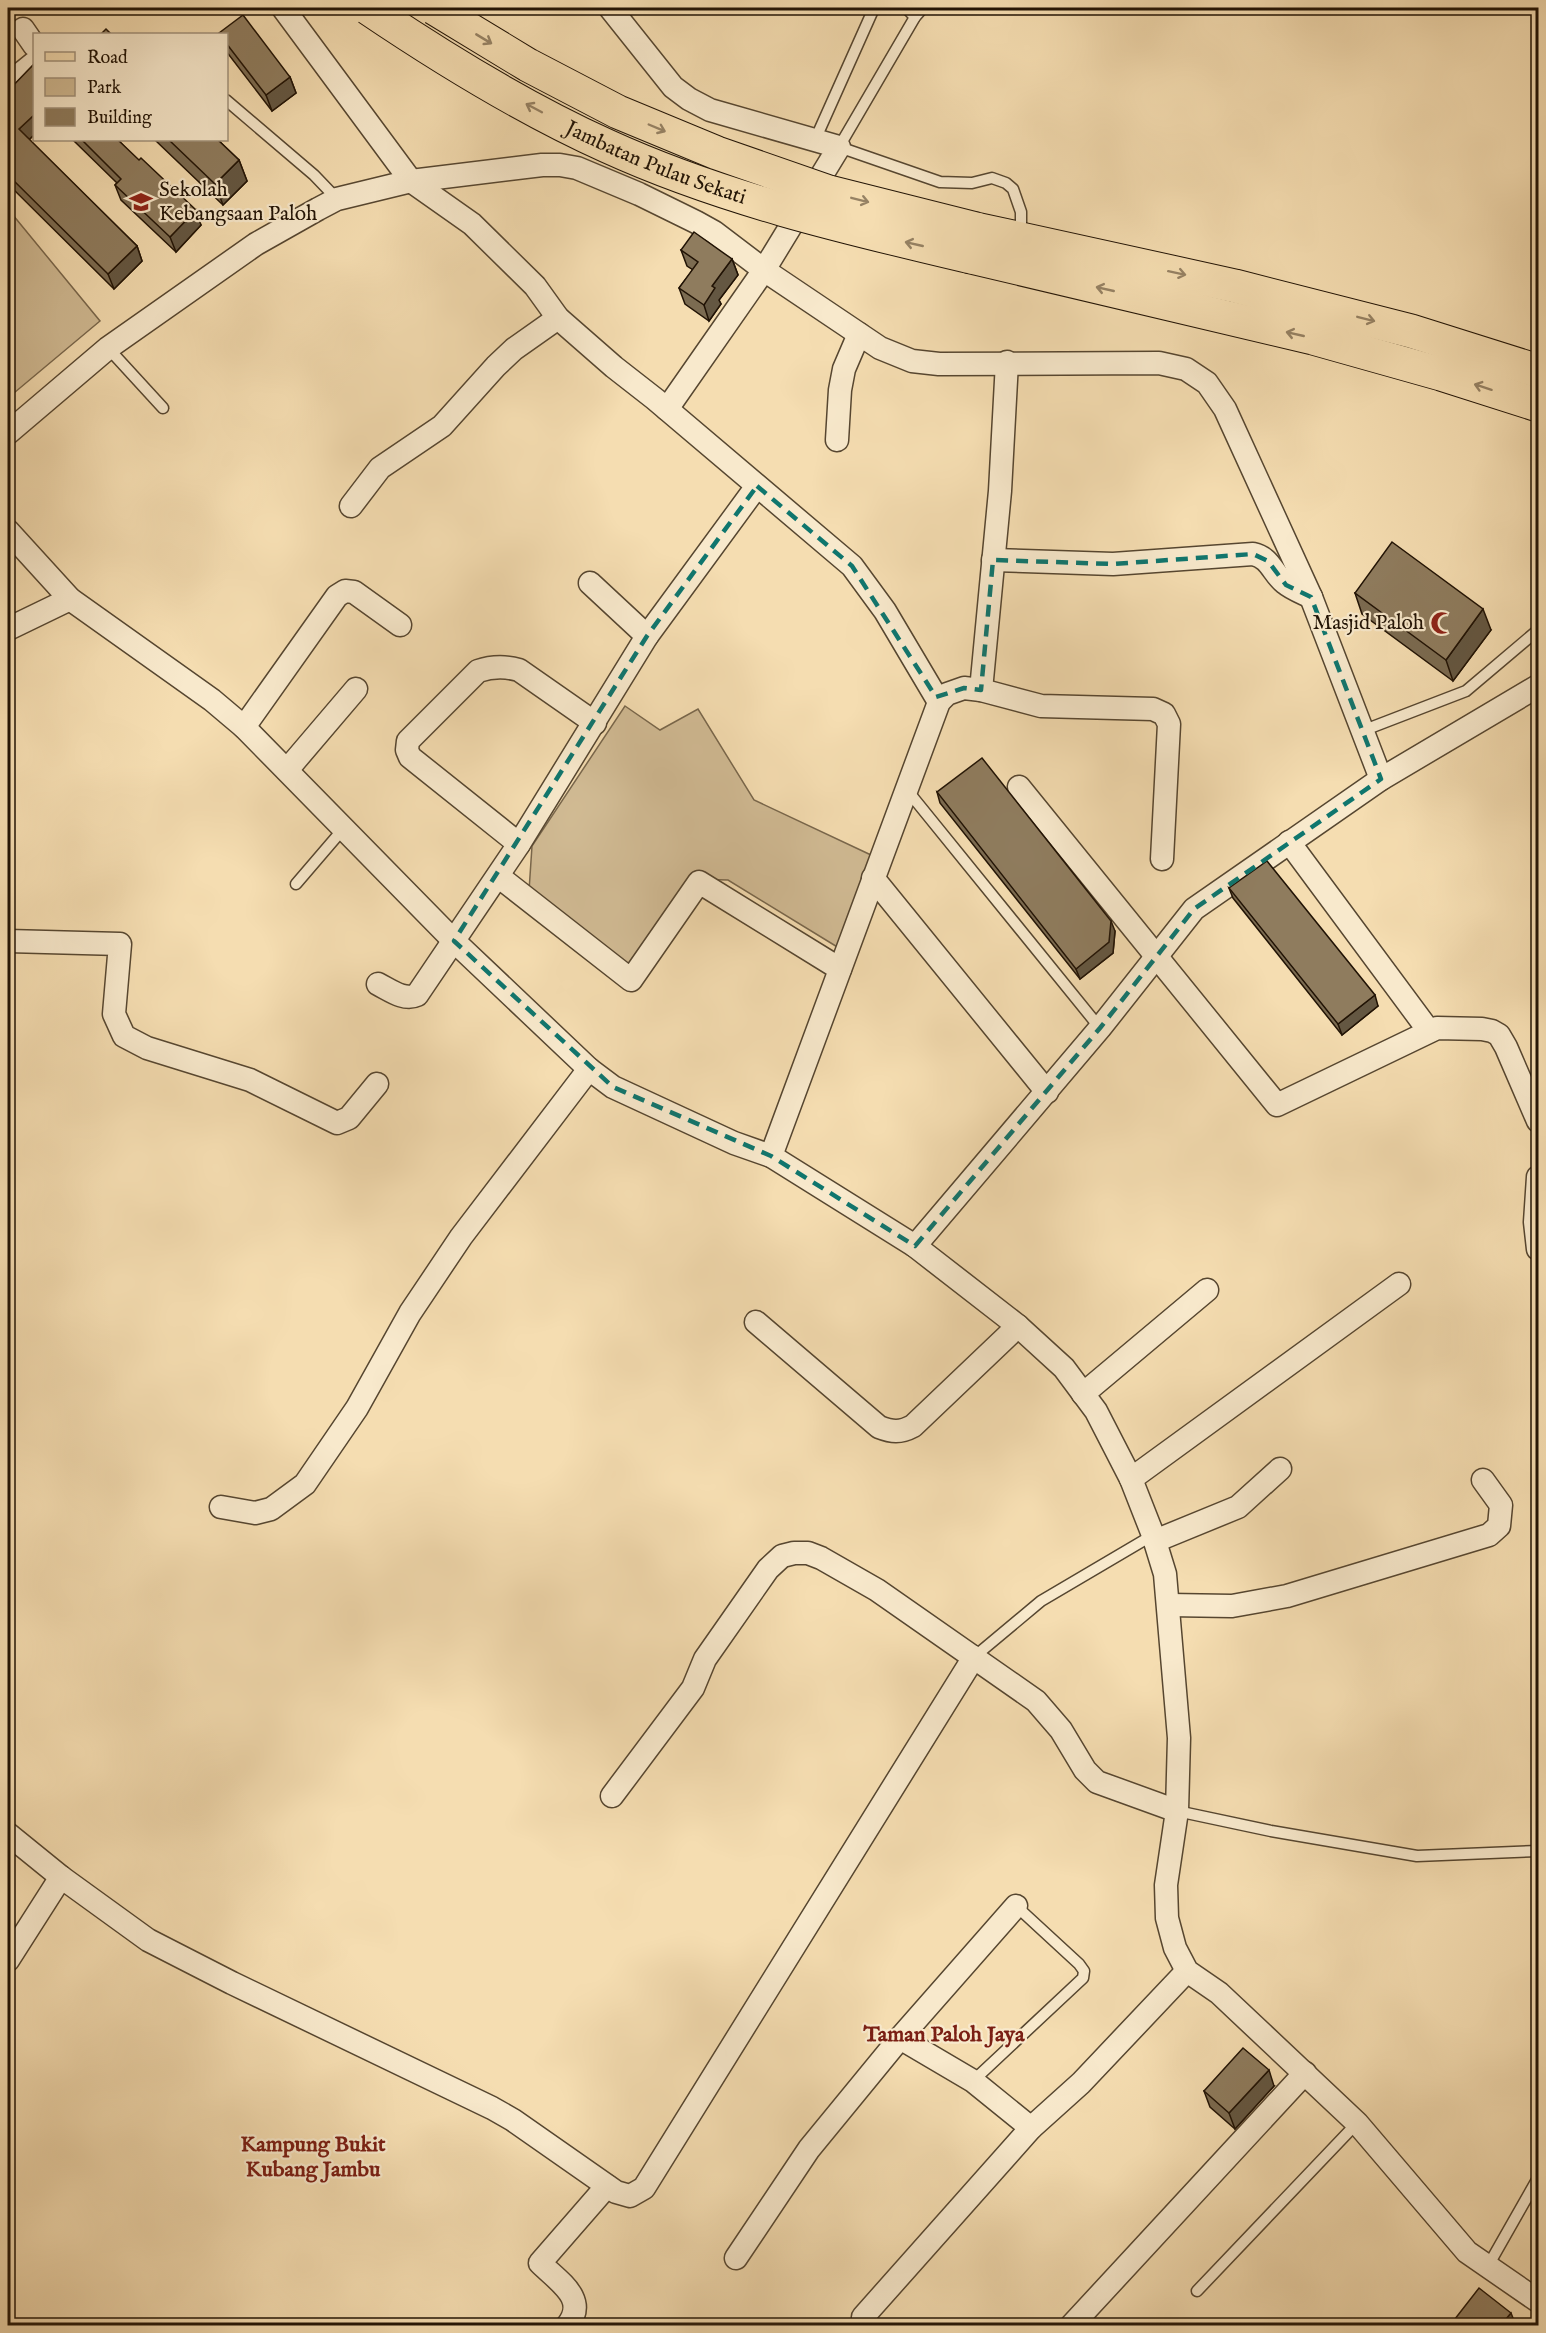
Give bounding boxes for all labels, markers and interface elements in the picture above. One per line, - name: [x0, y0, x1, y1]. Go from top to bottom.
- legend: [33, 33, 228, 141]
- one-way arrow: [475, 33, 492, 45]
- text: Road: [87, 47, 128, 70]
- text: Park: [87, 77, 122, 100]
- one-way arrow: [525, 102, 543, 114]
- text: Building: [87, 107, 152, 130]
- street label: Jambatan Pulau Sekati: [559, 114, 749, 211]
- one-way arrow: [647, 123, 665, 134]
- place label: Sekolah Kebangsaan Paloh: [159, 177, 317, 228]
- school or university icon: Sekolah Kebangsaan Paloh: [128, 189, 154, 215]
- one-way arrow: [850, 195, 869, 207]
- one-way arrow: [905, 238, 924, 249]
- one-way arrow: [1167, 268, 1186, 279]
- one-way arrow: [1096, 283, 1116, 294]
- one-way arrow: [1357, 314, 1376, 326]
- one-way arrow: [1286, 327, 1305, 339]
- one-way arrow: [1474, 381, 1493, 392]
- place label: Masjid Paloh: [1312, 610, 1424, 637]
- mosque icon: Masjid Paloh: [1429, 610, 1455, 636]
- district label: Taman Paloh Jaya: [863, 2021, 1025, 2049]
- district label: Kampung Bukit Kubang Jambu: [240, 2131, 386, 2184]

